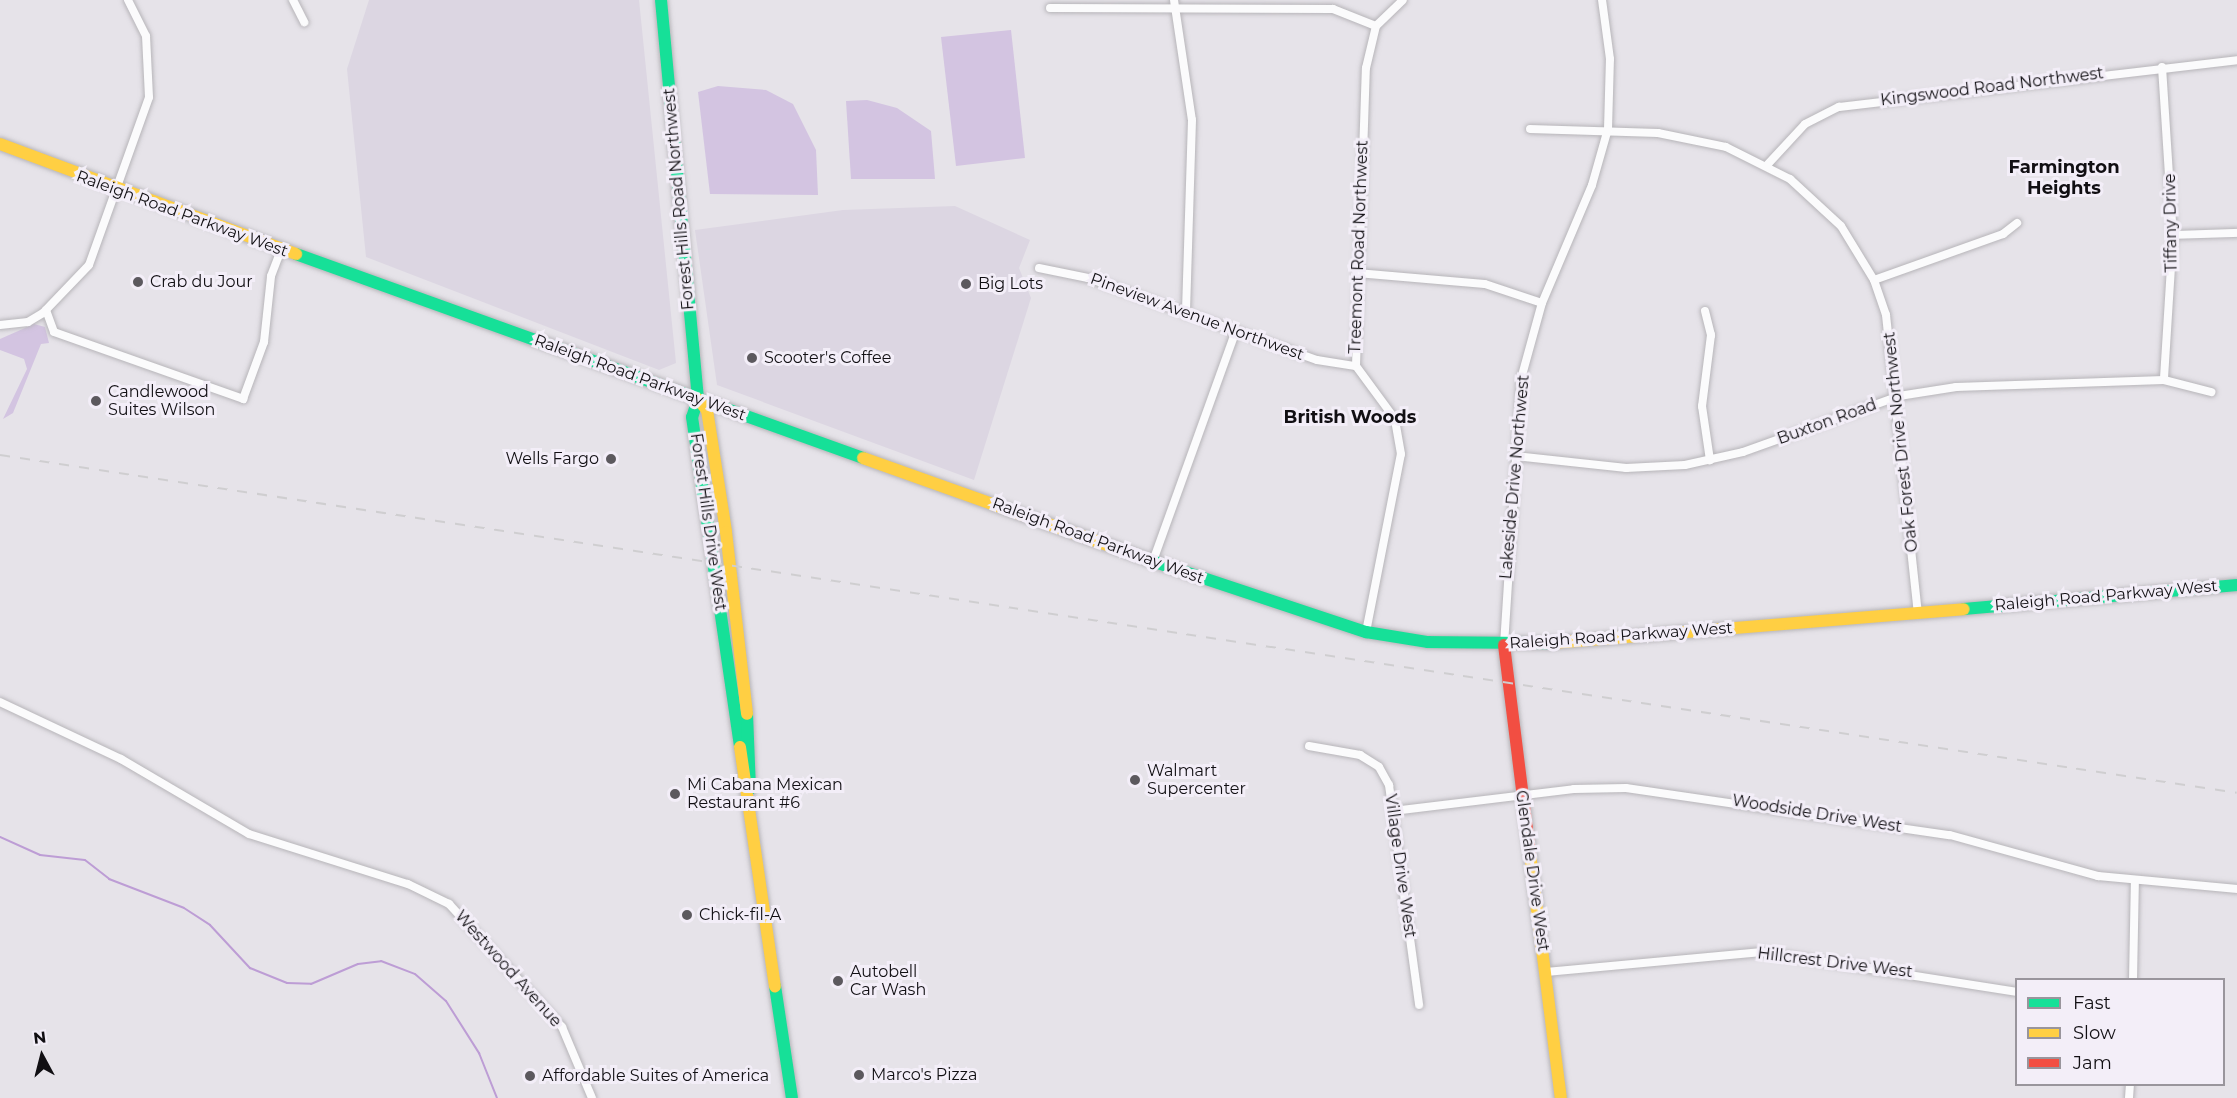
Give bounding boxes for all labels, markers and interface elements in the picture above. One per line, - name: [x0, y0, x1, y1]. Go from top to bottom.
- street label: Kingswood Road Northwest: [1879, 64, 2105, 110]
- street label: Forest Hills Road Northwest: [660, 87, 698, 311]
- street label: Treemont Road Northwest: [1346, 140, 1372, 354]
- district label: Farmington Heights: [2008, 157, 2120, 200]
- street label: Raleigh Road Parkway West: [74, 167, 290, 261]
- street label: Tiffany Drive: [2161, 173, 2181, 273]
- street label: Pineview Avenue Northwest: [1088, 269, 1306, 365]
- place label: Crab du Jour: [150, 272, 253, 292]
- place label: Big Lots: [978, 274, 1043, 294]
- marker: Crab du Jour: [131, 275, 145, 289]
- marker: Big Lots: [959, 277, 973, 291]
- street label: Raleigh Road Parkway West: [532, 331, 748, 425]
- street label: Oak Forest Drive Northwest: [1880, 331, 1922, 553]
- place label: Scooter's Coffee: [764, 348, 891, 368]
- marker: Scooter's Coffee: [745, 351, 759, 365]
- street label: Lakeside Drive Northwest: [1496, 374, 1534, 580]
- place label: Candlewood Suites Wilson: [108, 382, 215, 420]
- marker: Candlewood Suites Wilson: [89, 394, 103, 408]
- street label: Buxton Road: [1775, 395, 1879, 449]
- district label: British Woods: [1284, 406, 1416, 428]
- street label: Forest Hills Drive West: [686, 432, 730, 612]
- place label: Wells Fargo: [505, 449, 599, 469]
- marker: Wells Fargo: [604, 452, 618, 466]
- street label: Raleigh Road Parkway West: [990, 494, 1206, 588]
- street label: Raleigh Road Parkway West: [1994, 577, 2218, 615]
- street label: Raleigh Road Parkway West: [1509, 619, 1733, 653]
- place label: Walmart Supercenter: [1147, 761, 1246, 799]
- marker: Walmart Supercenter: [1128, 773, 1142, 787]
- place label: Mi Cabana Mexican Restaurant #6: [687, 775, 843, 813]
- marker: Mi Cabana Mexican Restaurant #6: [668, 787, 682, 801]
- street label: Glendale Drive West: [1511, 789, 1553, 953]
- street label: Woodside Drive West: [1731, 791, 1903, 837]
- street label: Village Drive West: [1380, 793, 1420, 939]
- place label: Chick-fil-A: [699, 905, 781, 925]
- street label: Westwood Avenue: [451, 907, 565, 1031]
- marker: Chick-fil-A: [680, 908, 694, 922]
- street label: Hillcrest Drive West: [1756, 944, 1914, 982]
- place label: Autobell Car Wash: [850, 962, 926, 1000]
- marker: Autobell Car Wash: [831, 974, 845, 988]
- legend: [2015, 978, 2225, 1086]
- text: Fast: [2073, 992, 2111, 1014]
- text: Slow: [2073, 1022, 2116, 1044]
- north arrow: [12, 1026, 72, 1086]
- text: N: [32, 1027, 47, 1048]
- text: Jam: [2073, 1052, 2112, 1074]
- place label: Marco's Pizza: [871, 1065, 977, 1085]
- place label: Affordable Suites of America: [542, 1066, 769, 1086]
- marker: Marco's Pizza: [852, 1068, 866, 1082]
- marker: Affordable Suites of America: [523, 1069, 537, 1083]

